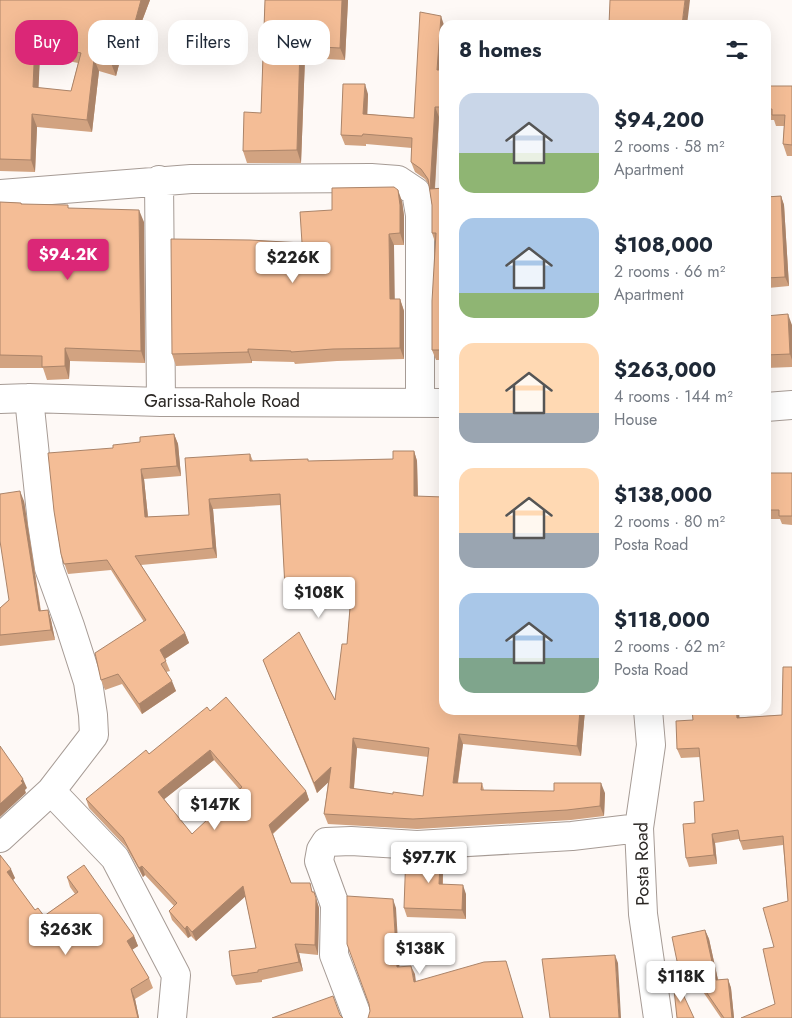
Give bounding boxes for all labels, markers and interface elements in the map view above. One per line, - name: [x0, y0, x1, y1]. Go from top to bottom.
- chip: Buy: [15, 20, 78, 65]
- chip: Rent: [88, 20, 158, 65]
- chip: Filters: [168, 20, 248, 65]
- chip: New: [258, 20, 330, 65]
- text: 8 homes: [459, 35, 542, 65]
- icon: filters: [723, 36, 751, 64]
- text: $94,200: [614, 105, 704, 135]
- icon: home: [499, 113, 559, 173]
- text: 2 rooms · 58 m²: [614, 135, 725, 158]
- text: Apartment: [614, 158, 684, 181]
- text: $108,000: [614, 230, 713, 260]
- pin: $94.2K: [27, 238, 109, 281]
- icon: home: [499, 238, 559, 298]
- pin: $226K: [258, 242, 328, 284]
- text: $94.2K: [39, 243, 97, 266]
- text: $226K: [267, 246, 319, 269]
- text: 2 rooms · 66 m²: [614, 260, 725, 283]
- text: Apartment: [614, 283, 684, 306]
- text: $263,000: [614, 355, 716, 385]
- icon: home: [499, 363, 559, 423]
- text: 4 rooms · 144 m²: [614, 385, 733, 408]
- street label: Garissa-Rahole Road: [144, 388, 300, 414]
- text: House: [614, 408, 657, 431]
- text: $138,000: [614, 480, 712, 510]
- icon: home: [499, 488, 559, 548]
- text: 2 rooms · 80 m²: [614, 510, 725, 533]
- text: Posta Road: [614, 533, 688, 556]
- pin: $108K: [284, 576, 354, 619]
- text: $108K: [294, 581, 344, 604]
- text: $118,000: [614, 605, 710, 635]
- icon: home: [499, 613, 559, 673]
- text: 2 rooms · 62 m²: [614, 635, 725, 658]
- text: Posta Road: [614, 658, 688, 681]
- pin: $147K: [180, 788, 250, 831]
- text: $147K: [190, 793, 240, 816]
- street label: Posta Road: [628, 822, 656, 906]
- pin: $97.7K: [388, 842, 470, 884]
- text: $97.7K: [402, 846, 456, 869]
- pin: $263K: [31, 914, 101, 956]
- text: $263K: [40, 918, 92, 941]
- pin: $138K: [385, 932, 455, 975]
- text: $138K: [395, 937, 445, 960]
- pin: $118K: [646, 960, 716, 1003]
- text: $118K: [657, 965, 705, 988]

